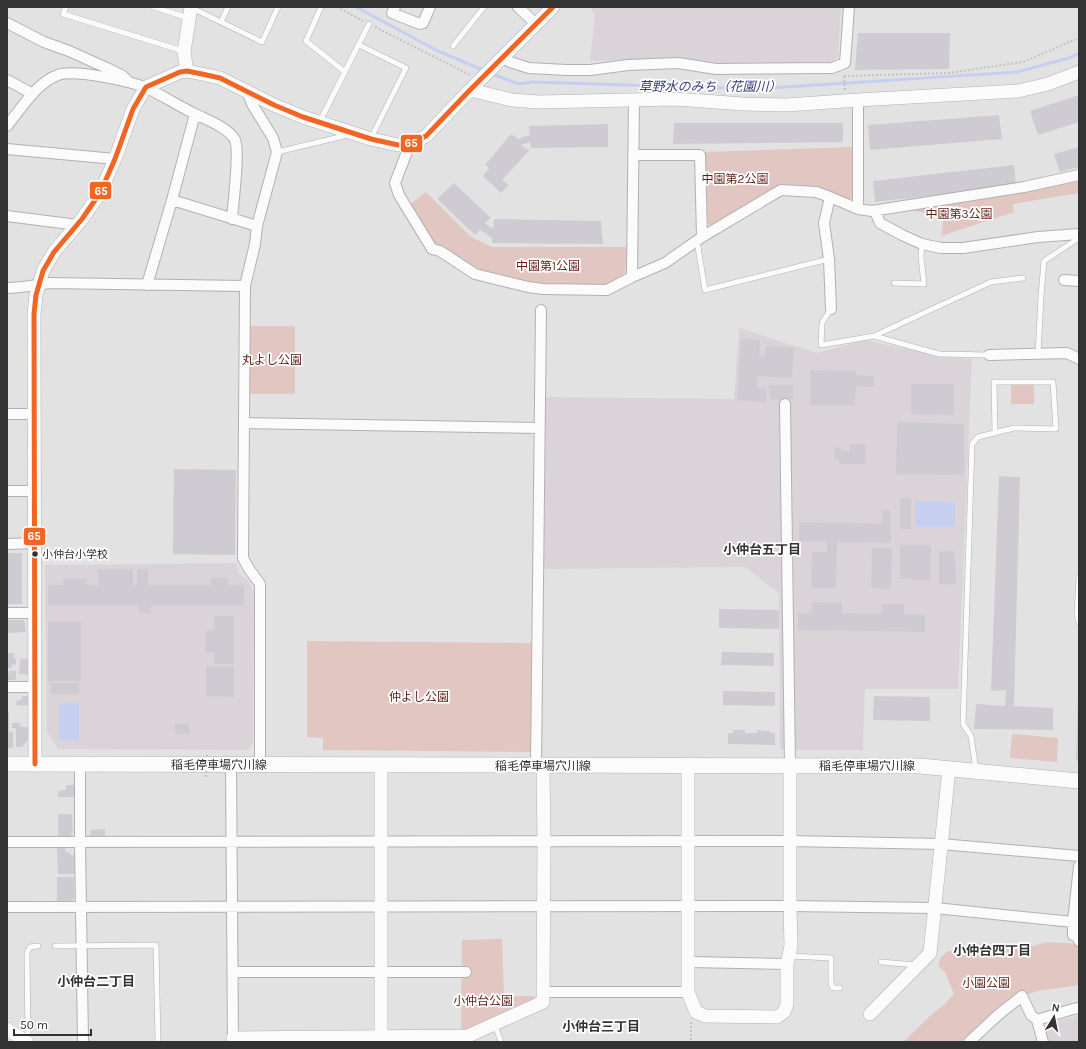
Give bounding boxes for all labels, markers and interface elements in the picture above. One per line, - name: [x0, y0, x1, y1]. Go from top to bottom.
- water label: 草野水のみち（花園川）: [638, 79, 782, 94]
- line badge: 65: [400, 134, 423, 153]
- text: 65: [404, 137, 418, 150]
- park label: 中園第2公園: [702, 172, 768, 186]
- line badge: 65: [89, 181, 112, 200]
- text: 65: [94, 185, 108, 198]
- park label: 中園第3公園: [925, 207, 993, 221]
- park label: 中園第1公園: [516, 259, 580, 273]
- park label: 丸よし公園: [242, 353, 302, 367]
- line badge: 65: [23, 527, 46, 546]
- text: 65: [27, 530, 41, 543]
- district label: 小仲台五丁目: [723, 542, 801, 557]
- place label: 小仲台小学校: [42, 548, 108, 561]
- marker: 小仲台小学校: [30, 549, 40, 559]
- park label: 仲よし公園: [389, 690, 449, 704]
- street label: 稲毛停車場穴川線: [171, 758, 267, 772]
- street label: 稲毛停車場穴川線: [495, 759, 591, 773]
- street label: 稲毛停車場穴川線: [819, 759, 915, 773]
- district label: 小仲台四丁目: [953, 943, 1031, 958]
- district label: 小仲台二丁目: [57, 974, 135, 989]
- park label: 小園公園: [962, 976, 1010, 990]
- park label: 小仲台公園: [453, 994, 513, 1008]
- north arrow: [1034, 997, 1074, 1037]
- text: N: [1051, 1001, 1061, 1015]
- scale bar: [14, 1011, 91, 1037]
- text: 50 m: [20, 1018, 48, 1032]
- district label: 小仲台三丁目: [562, 1019, 640, 1034]

